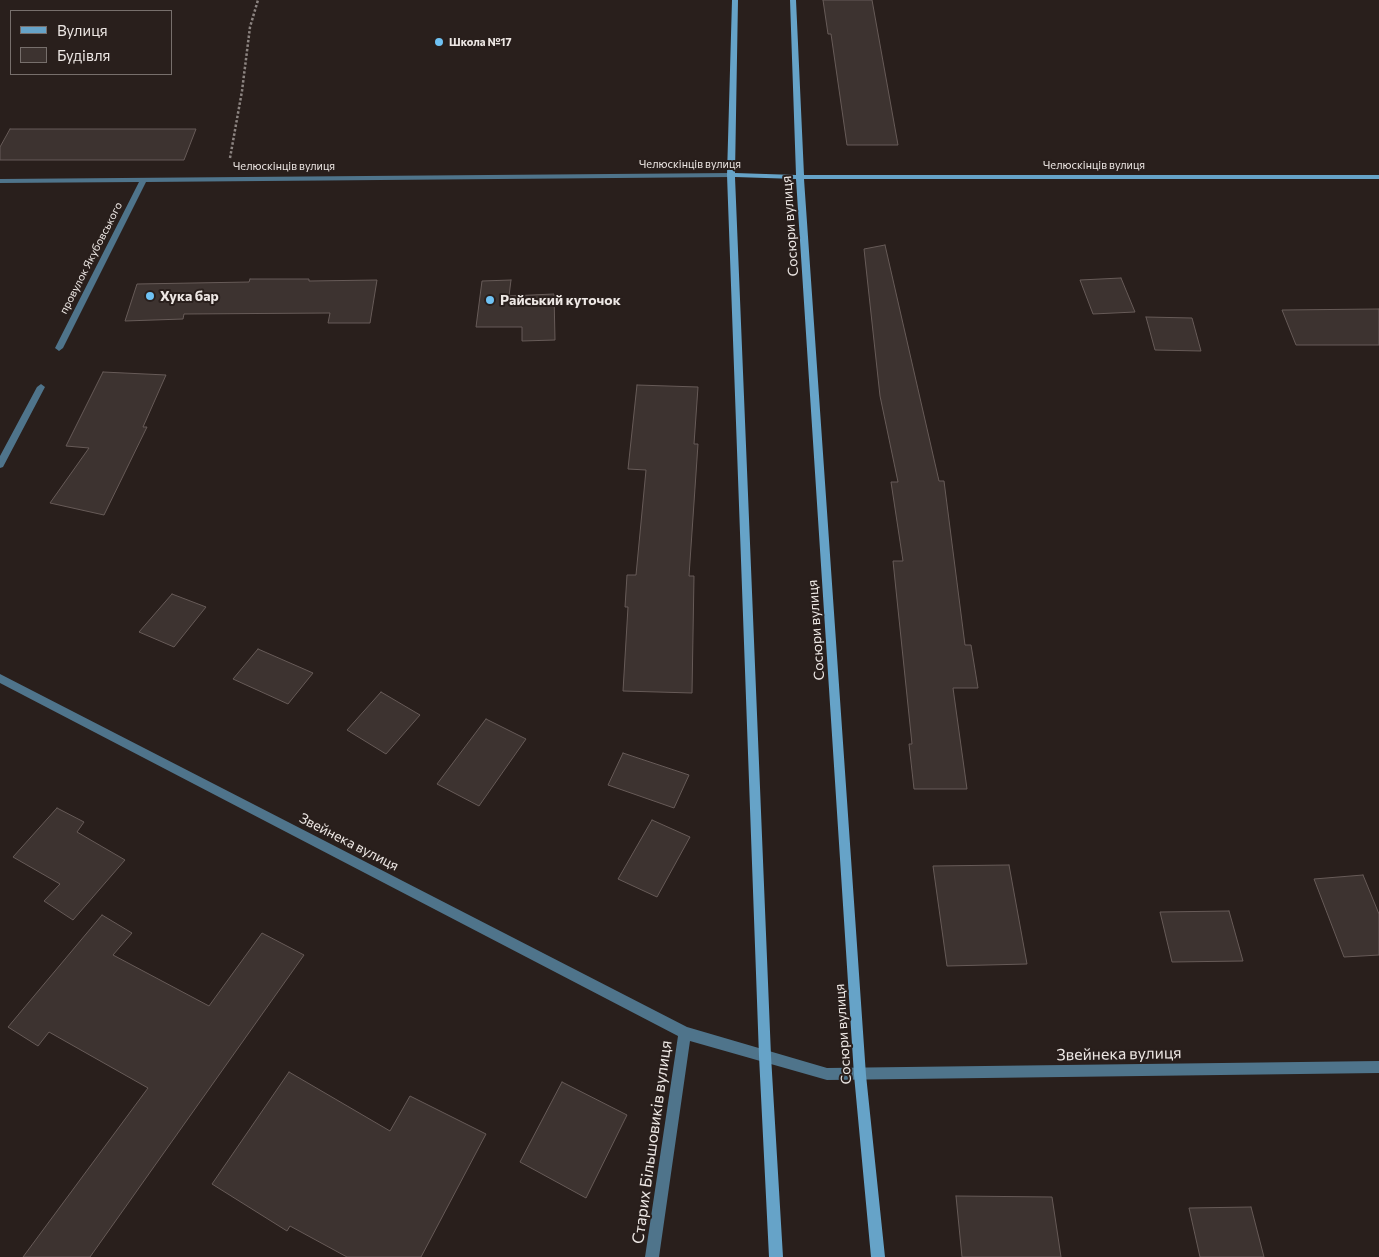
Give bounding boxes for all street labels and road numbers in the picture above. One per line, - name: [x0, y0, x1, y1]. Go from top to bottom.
- street label: Челюскінців вулиця: [639, 157, 741, 171]
- street label: Челюскінців вулиця: [1043, 158, 1145, 172]
- street label: Челюскінців вулиця: [233, 159, 335, 173]
- street label: Сосюри вулиця: [778, 175, 802, 277]
- street label: провулок Якубовського: [57, 200, 125, 316]
- street label: Сосюри вулиця: [804, 579, 828, 681]
- street label: Звейнека вулиця: [296, 810, 402, 874]
- street label: Сосюри вулиця: [831, 983, 855, 1085]
- street label: Старих Більшовиків вулиця: [628, 1039, 676, 1245]
- street label: Звейнека вулиця: [1056, 1043, 1182, 1065]

